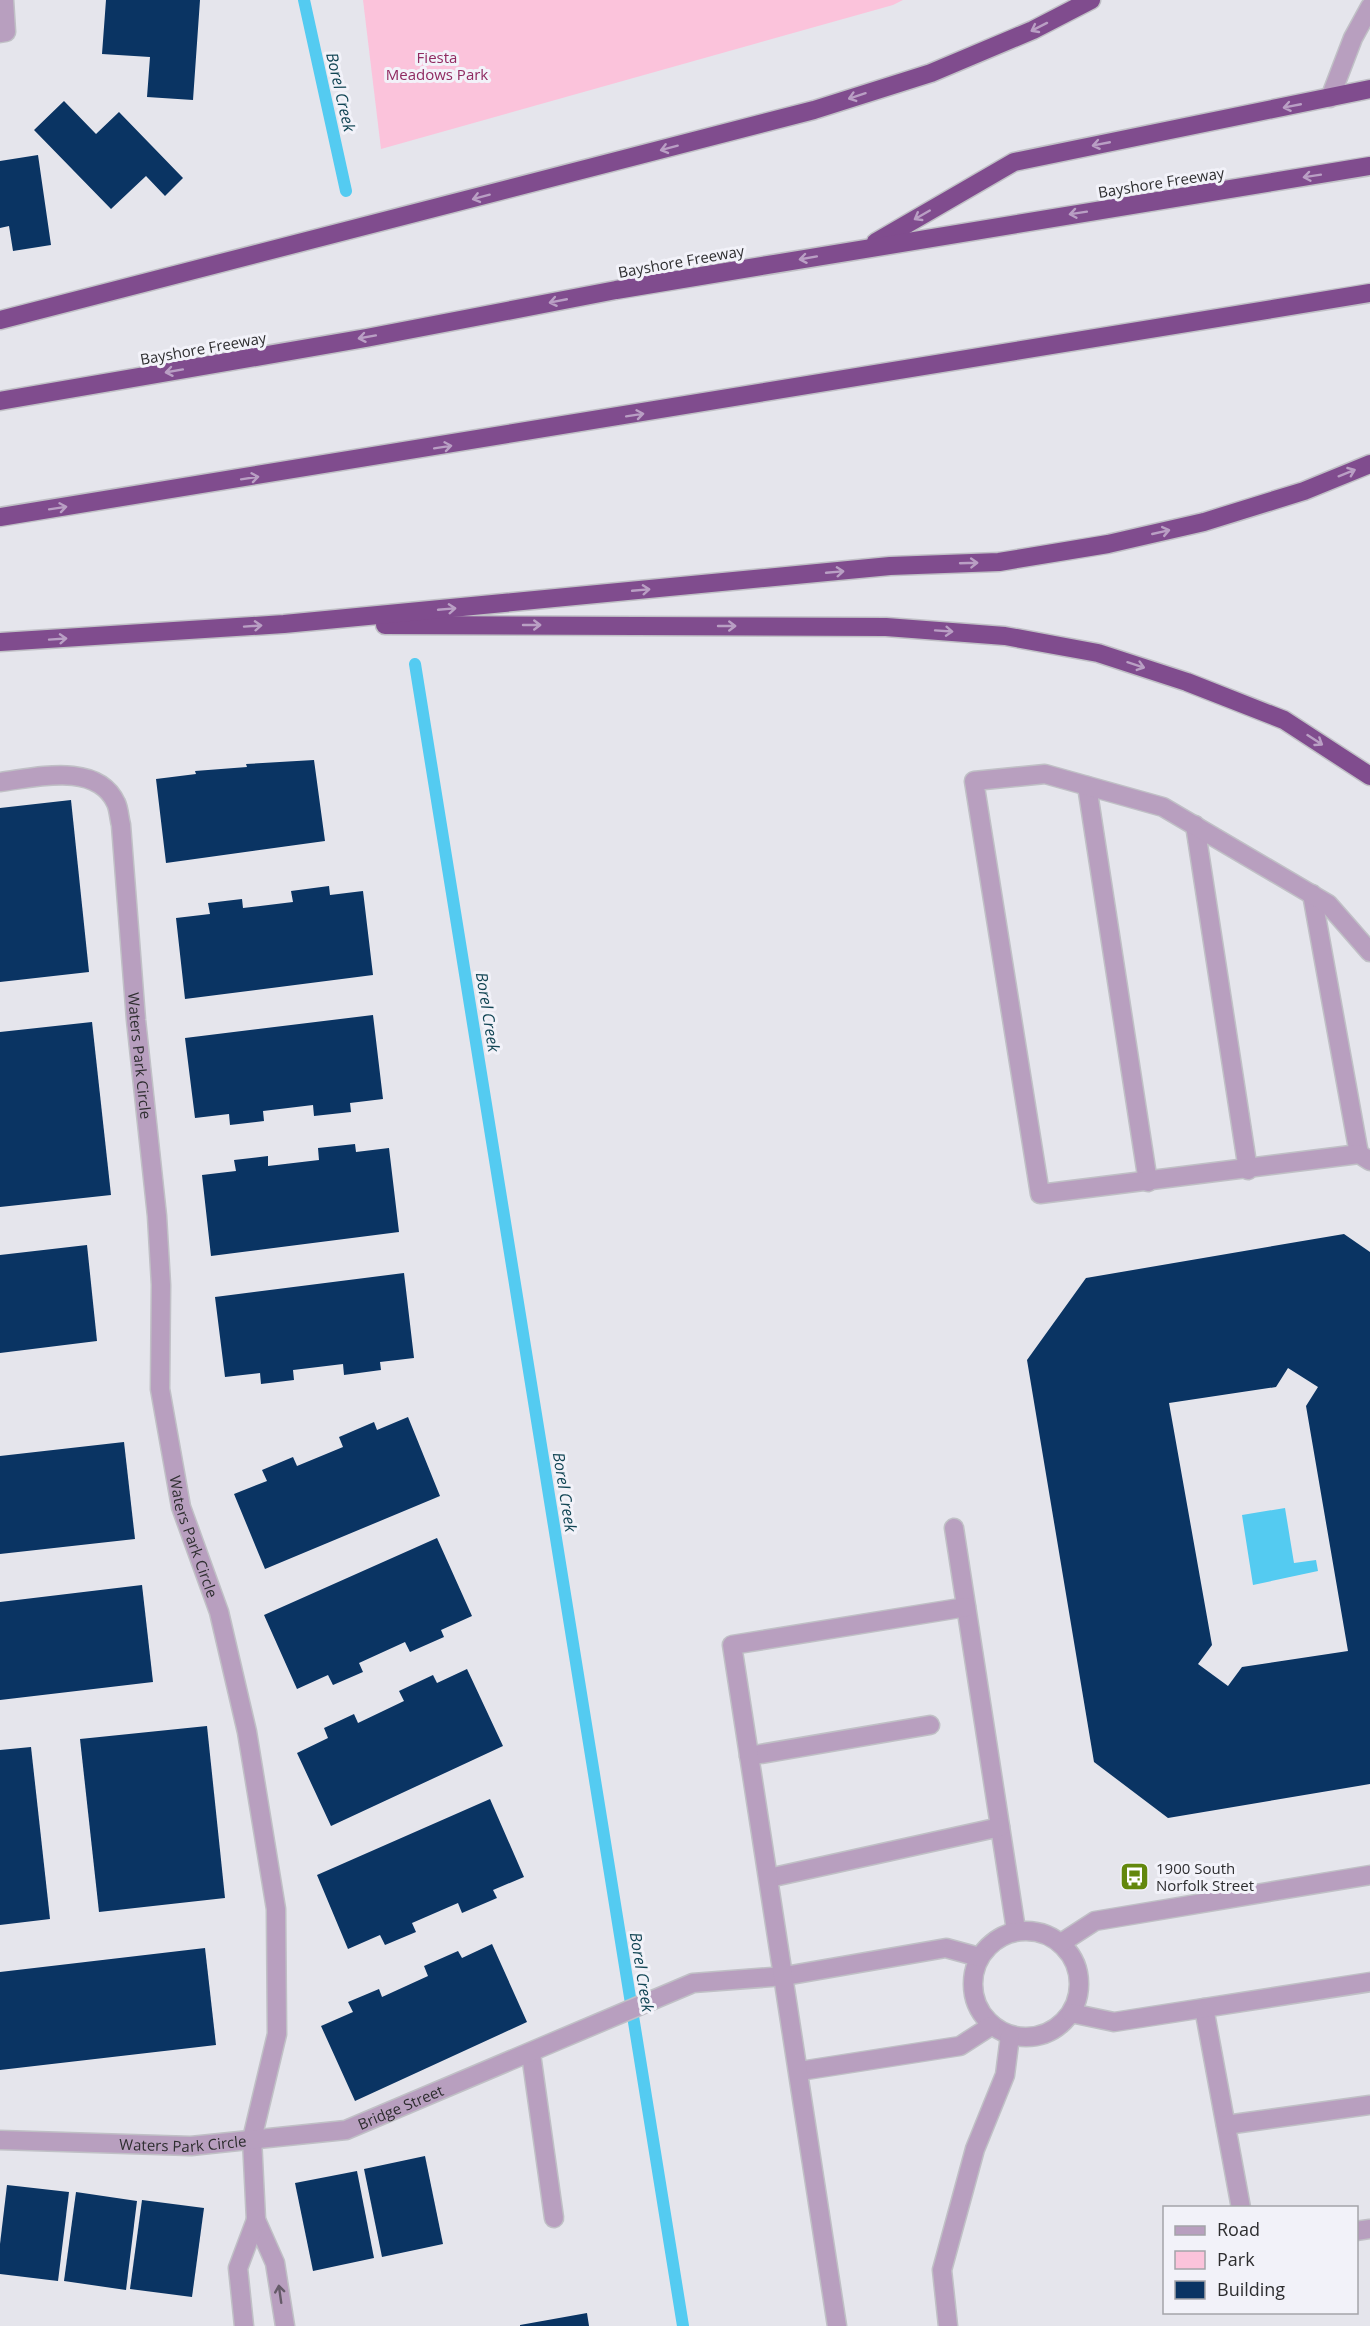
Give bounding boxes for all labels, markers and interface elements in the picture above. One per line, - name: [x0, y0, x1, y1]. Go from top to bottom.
- one-way arrow: [1031, 21, 1049, 33]
- park label: Fiesta Meadows Park: [386, 47, 488, 84]
- water label: Borel Creek: [321, 50, 361, 135]
- one-way arrow: [848, 91, 867, 102]
- one-way arrow: [1283, 100, 1302, 112]
- one-way arrow: [1092, 139, 1111, 150]
- one-way arrow: [660, 142, 679, 154]
- street label: Bayshore Freeway: [1096, 162, 1226, 202]
- one-way arrow: [1303, 170, 1323, 181]
- one-way arrow: [471, 192, 490, 204]
- one-way arrow: [1069, 208, 1089, 219]
- one-way arrow: [914, 209, 931, 221]
- street label: Bayshore Freeway: [616, 240, 746, 282]
- one-way arrow: [799, 252, 818, 263]
- one-way arrow: [549, 296, 569, 307]
- street label: Bayshore Freeway: [138, 327, 268, 369]
- one-way arrow: [357, 332, 377, 343]
- one-way arrow: [165, 366, 185, 377]
- one-way arrow: [625, 409, 645, 420]
- one-way arrow: [433, 441, 452, 452]
- one-way arrow: [1337, 467, 1356, 478]
- one-way arrow: [240, 472, 260, 483]
- one-way arrow: [47, 503, 67, 514]
- one-way arrow: [1151, 525, 1170, 537]
- one-way arrow: [959, 557, 979, 568]
- one-way arrow: [825, 566, 845, 577]
- one-way arrow: [631, 584, 651, 595]
- one-way arrow: [437, 603, 456, 614]
- one-way arrow: [243, 620, 262, 631]
- one-way arrow: [521, 620, 541, 631]
- one-way arrow: [716, 620, 736, 632]
- one-way arrow: [934, 626, 954, 637]
- one-way arrow: [48, 633, 68, 644]
- one-way arrow: [1126, 660, 1145, 671]
- one-way arrow: [1306, 734, 1322, 746]
- water label: Borel Creek: [471, 970, 505, 1055]
- street label: Waters Park Circle: [124, 992, 157, 1120]
- water label: Borel Creek: [548, 1450, 582, 1535]
- street label: Waters Park Circle: [166, 1474, 223, 1600]
- place label: 1900 South Norfolk Street: [1156, 1858, 1254, 1895]
- bus stop icon: 1900 South Norfolk Street: [1119, 1861, 1151, 1893]
- water label: Borel Creek: [625, 1930, 659, 2015]
- street label: Bridge Street: [354, 2080, 446, 2134]
- street label: Waters Park Circle: [119, 2130, 247, 2156]
- legend: [1163, 2206, 1358, 2314]
- text: Road: [1217, 2217, 1260, 2241]
- text: Park: [1217, 2247, 1255, 2271]
- text: Building: [1217, 2277, 1285, 2301]
- one-way arrow: [275, 2285, 286, 2305]

